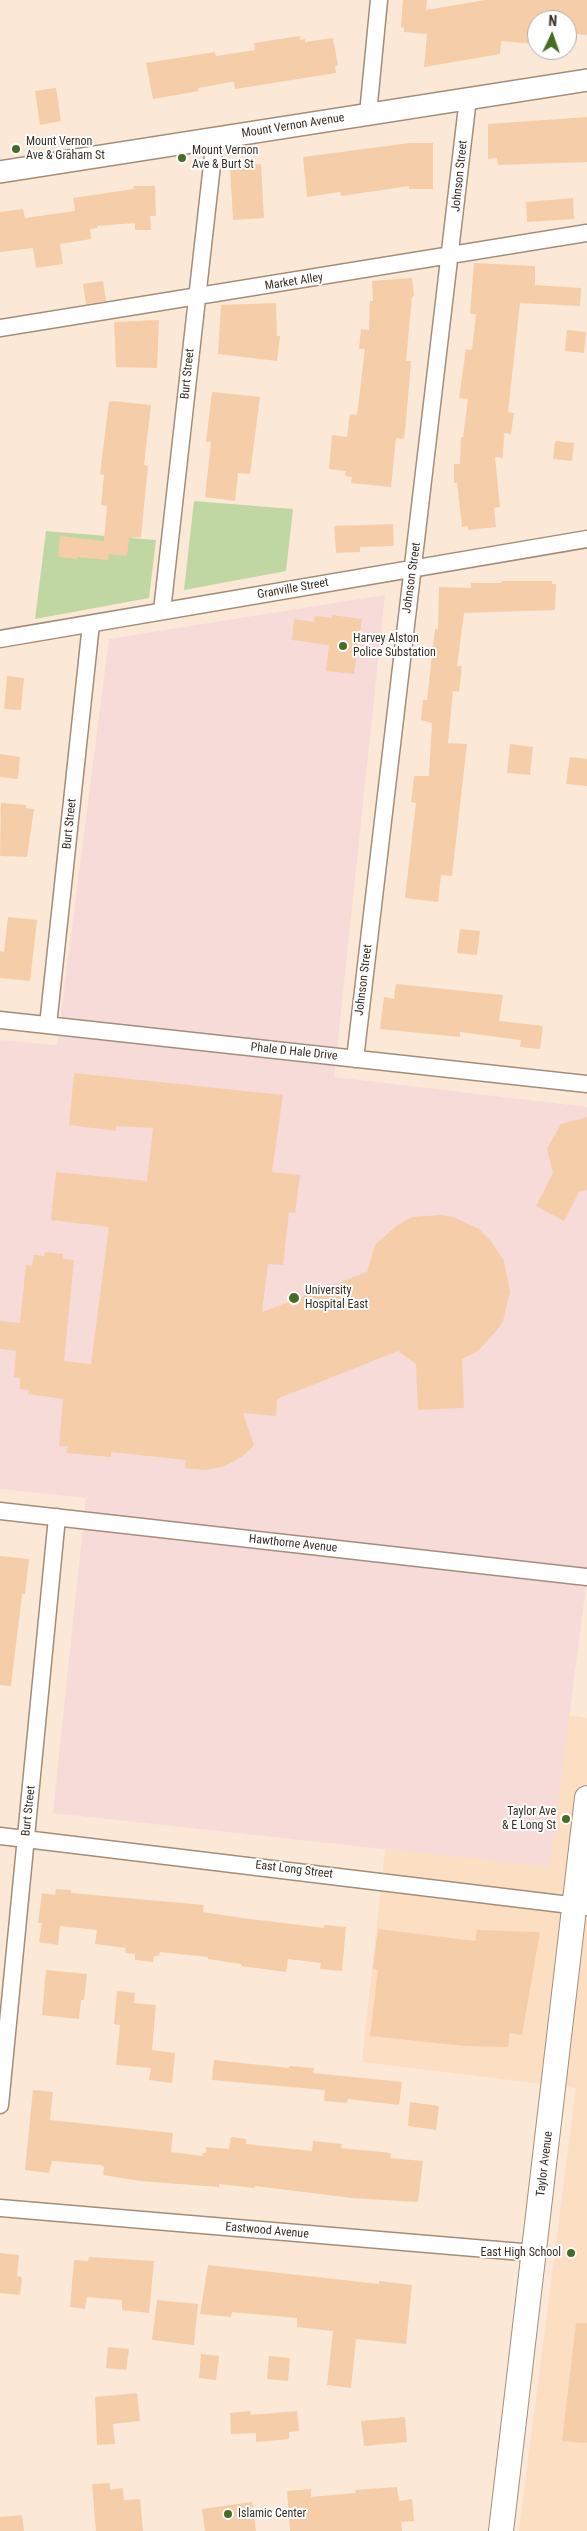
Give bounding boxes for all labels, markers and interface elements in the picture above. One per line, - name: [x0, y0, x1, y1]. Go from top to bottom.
- north arrow: [527, 10, 577, 60]
- text: N: [548, 13, 557, 29]
- street label: Mount Vernon Avenue: [241, 111, 345, 141]
- place label: Mount Vernon Ave & Graham St: [26, 135, 105, 163]
- street label: Johnson Street: [449, 140, 471, 212]
- marker: Mount Vernon Ave & Graham St: [10, 143, 22, 155]
- place label: Mount Vernon Ave & Burt St: [192, 144, 258, 172]
- marker: Mount Vernon Ave & Burt St: [176, 152, 188, 164]
- street label: Market Alley: [264, 270, 324, 294]
- street label: Burt Street: [178, 348, 198, 400]
- street label: Johnson Street: [400, 542, 424, 614]
- street label: Granville Street: [256, 576, 330, 602]
- place label: Harvey Alston Police Substation: [353, 632, 436, 660]
- marker: Harvey Alston Police Substation: [337, 640, 349, 652]
- street label: Burt Street: [60, 798, 80, 850]
- street label: Johnson Street: [352, 944, 376, 1016]
- street label: Phale D Hale Drive: [250, 1040, 338, 1064]
- place label: University Hospital East: [305, 1284, 368, 1312]
- marker: University Hospital East: [287, 1291, 301, 1305]
- street label: Hawthorne Avenue: [248, 1532, 338, 1556]
- street label: Burt Street: [19, 1785, 39, 1837]
- place label: Taylor Ave & E Long St: [502, 1805, 556, 1833]
- marker: Taylor Ave & E Long St: [560, 1813, 572, 1825]
- street label: East Long Street: [255, 1858, 333, 1882]
- street label: Taylor Avenue: [534, 2130, 556, 2198]
- street label: Eastwood Avenue: [225, 2220, 309, 2242]
- place label: East High School: [480, 2246, 561, 2260]
- marker: East High School: [565, 2247, 577, 2259]
- place label: Islamic Center: [238, 2507, 306, 2521]
- marker: Islamic Center: [222, 2508, 234, 2520]

